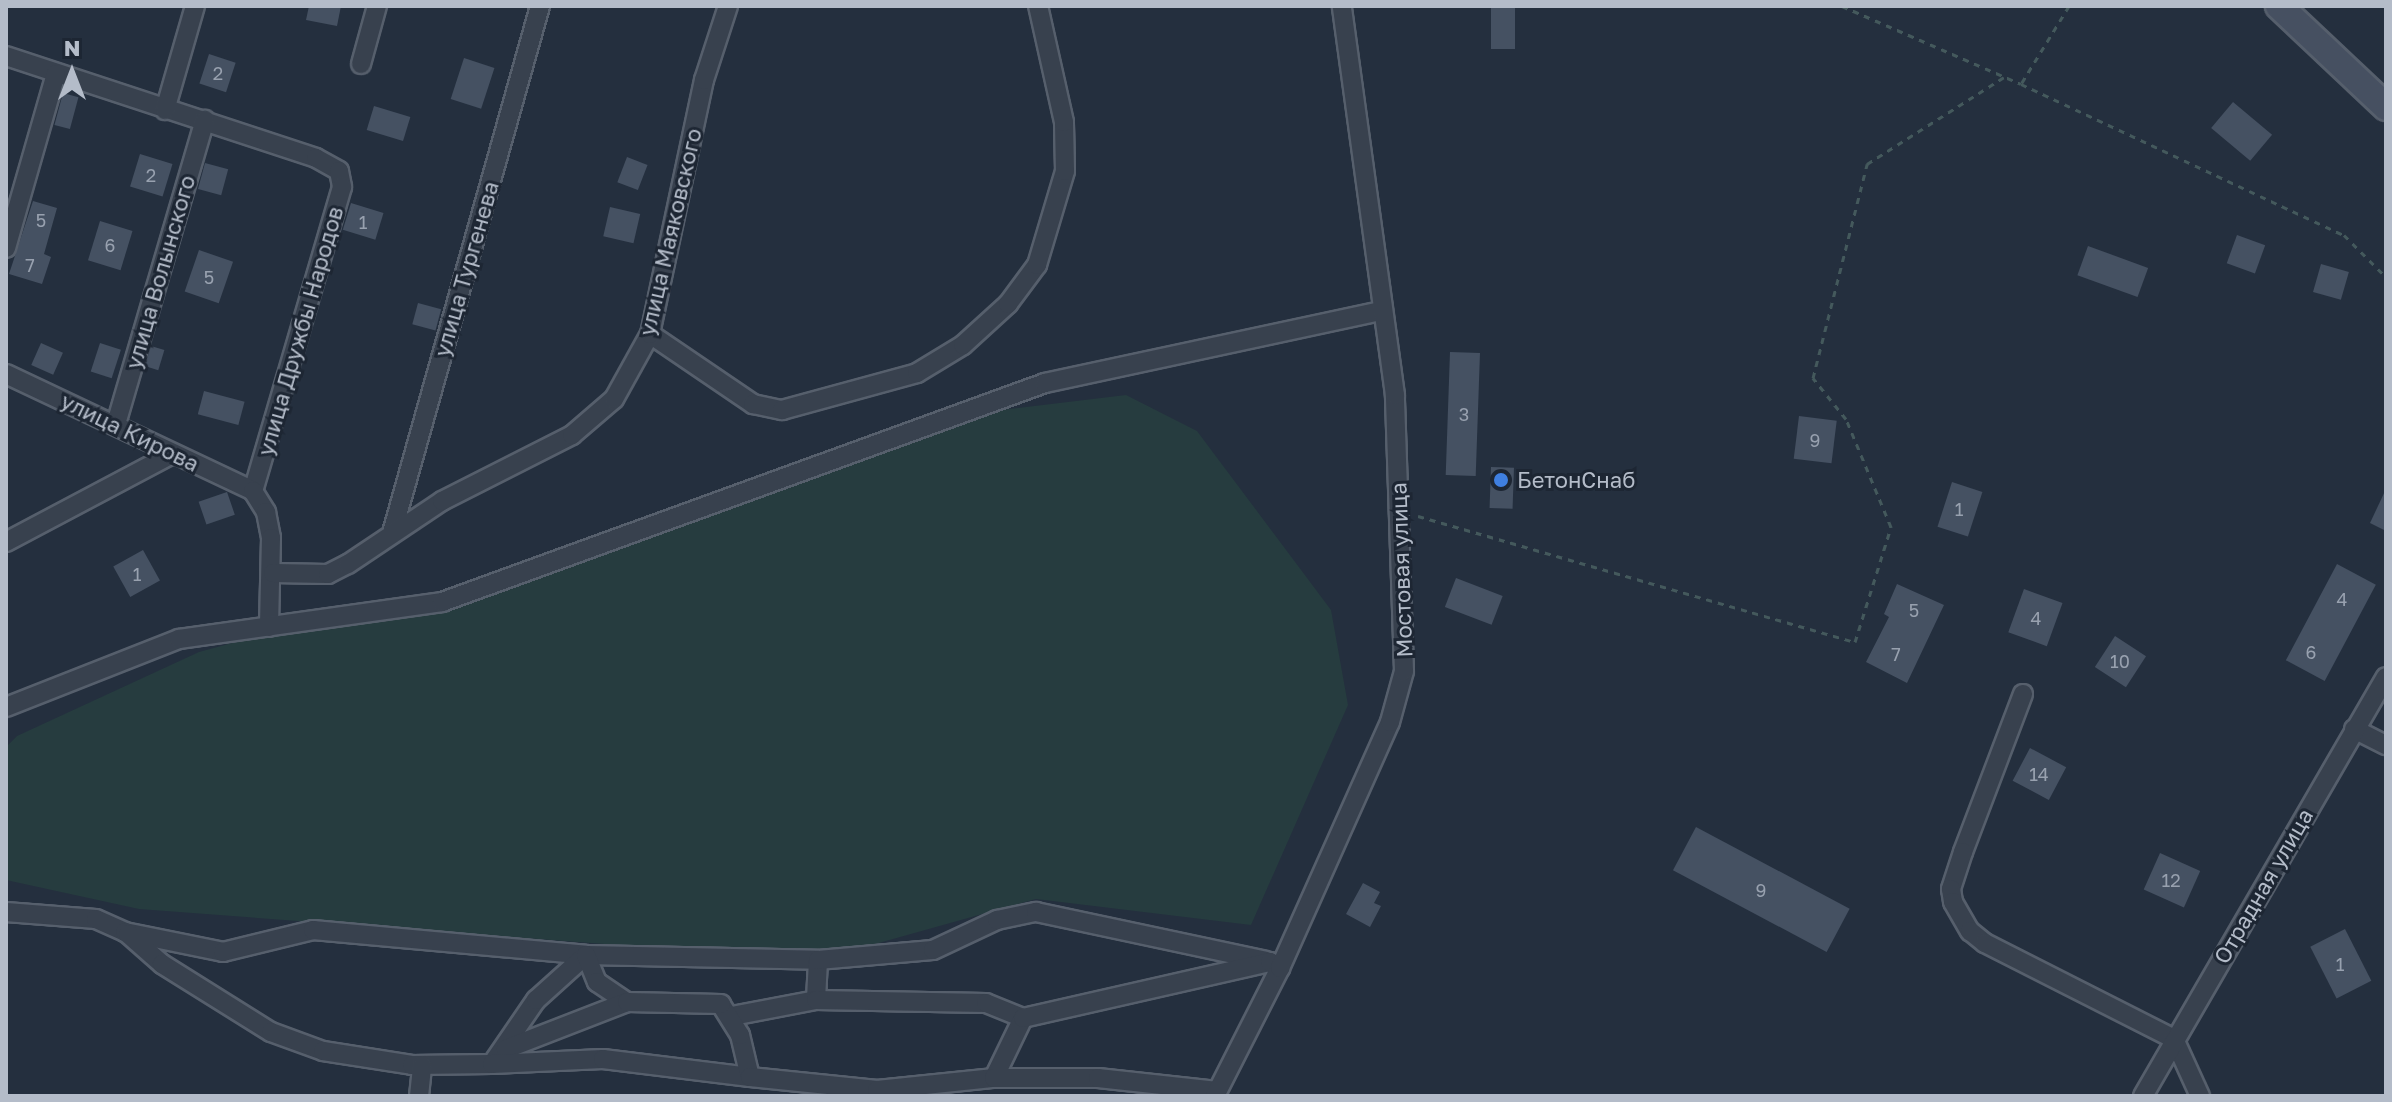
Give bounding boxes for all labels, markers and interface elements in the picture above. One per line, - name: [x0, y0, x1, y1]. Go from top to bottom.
- north arrow: [32, 32, 112, 112]
- text: N: [64, 34, 80, 61]
- house number: 2: [213, 62, 223, 84]
- street label: улица Маяковского: [633, 126, 707, 338]
- house number: 2: [146, 164, 156, 186]
- street label: улица Волынского: [120, 172, 200, 372]
- street label: улица Тургенева: [428, 178, 504, 360]
- street label: улица Дружбы Народов: [252, 203, 348, 459]
- house number: 5: [36, 209, 46, 231]
- house number: 1: [359, 211, 367, 233]
- house number: 6: [105, 234, 115, 256]
- house number: 7: [25, 254, 35, 276]
- house number: 5: [204, 266, 214, 288]
- street label: улица Кирова: [57, 387, 203, 477]
- house number: 3: [1459, 403, 1469, 425]
- house number: 9: [1810, 429, 1820, 451]
- place label: БетонСнаб: [1517, 467, 1635, 493]
- marker: БетонСнаб: [1492, 471, 1510, 489]
- street label: Мостовая улица: [1385, 482, 1417, 658]
- house number: 1: [1955, 498, 1963, 520]
- house number: 1: [133, 563, 141, 585]
- house number: 4: [2337, 588, 2347, 610]
- house number: 5: [1909, 599, 1919, 621]
- house number: 4: [2031, 607, 2041, 629]
- house number: 6: [2306, 641, 2316, 663]
- house number: 7: [1891, 643, 1901, 665]
- house number: 10: [2110, 650, 2130, 672]
- house number: 14: [2029, 763, 2049, 785]
- street label: Отрадная улица: [2208, 804, 2318, 968]
- house number: 12: [2161, 869, 2181, 891]
- house number: 9: [1756, 879, 1766, 901]
- house number: 1: [2336, 953, 2344, 975]

